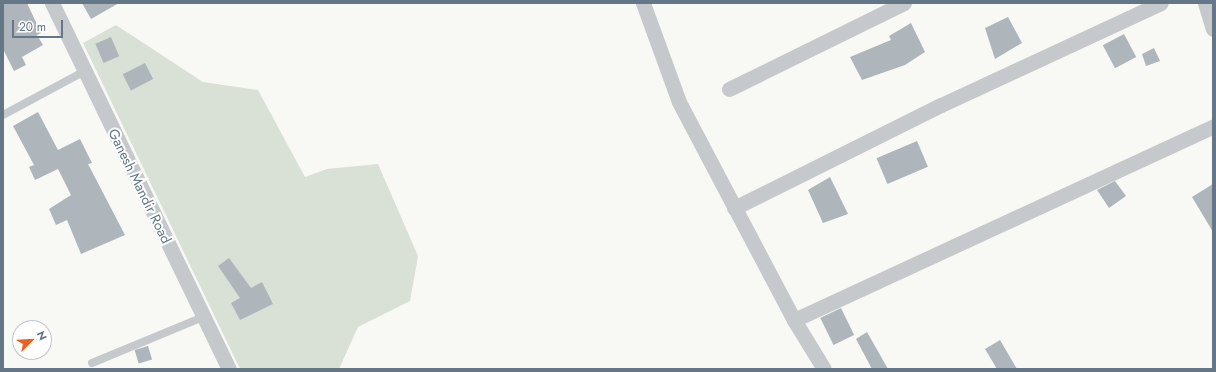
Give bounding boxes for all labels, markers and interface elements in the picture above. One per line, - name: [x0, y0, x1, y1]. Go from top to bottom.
- scale bar: [14, 12, 65, 38]
- text: 20 m: [19, 18, 46, 36]
- street label: Ganesh Mandir Road: [105, 126, 175, 246]
- north arrow: [12, 320, 52, 360]
- text: N: [33, 328, 51, 343]

